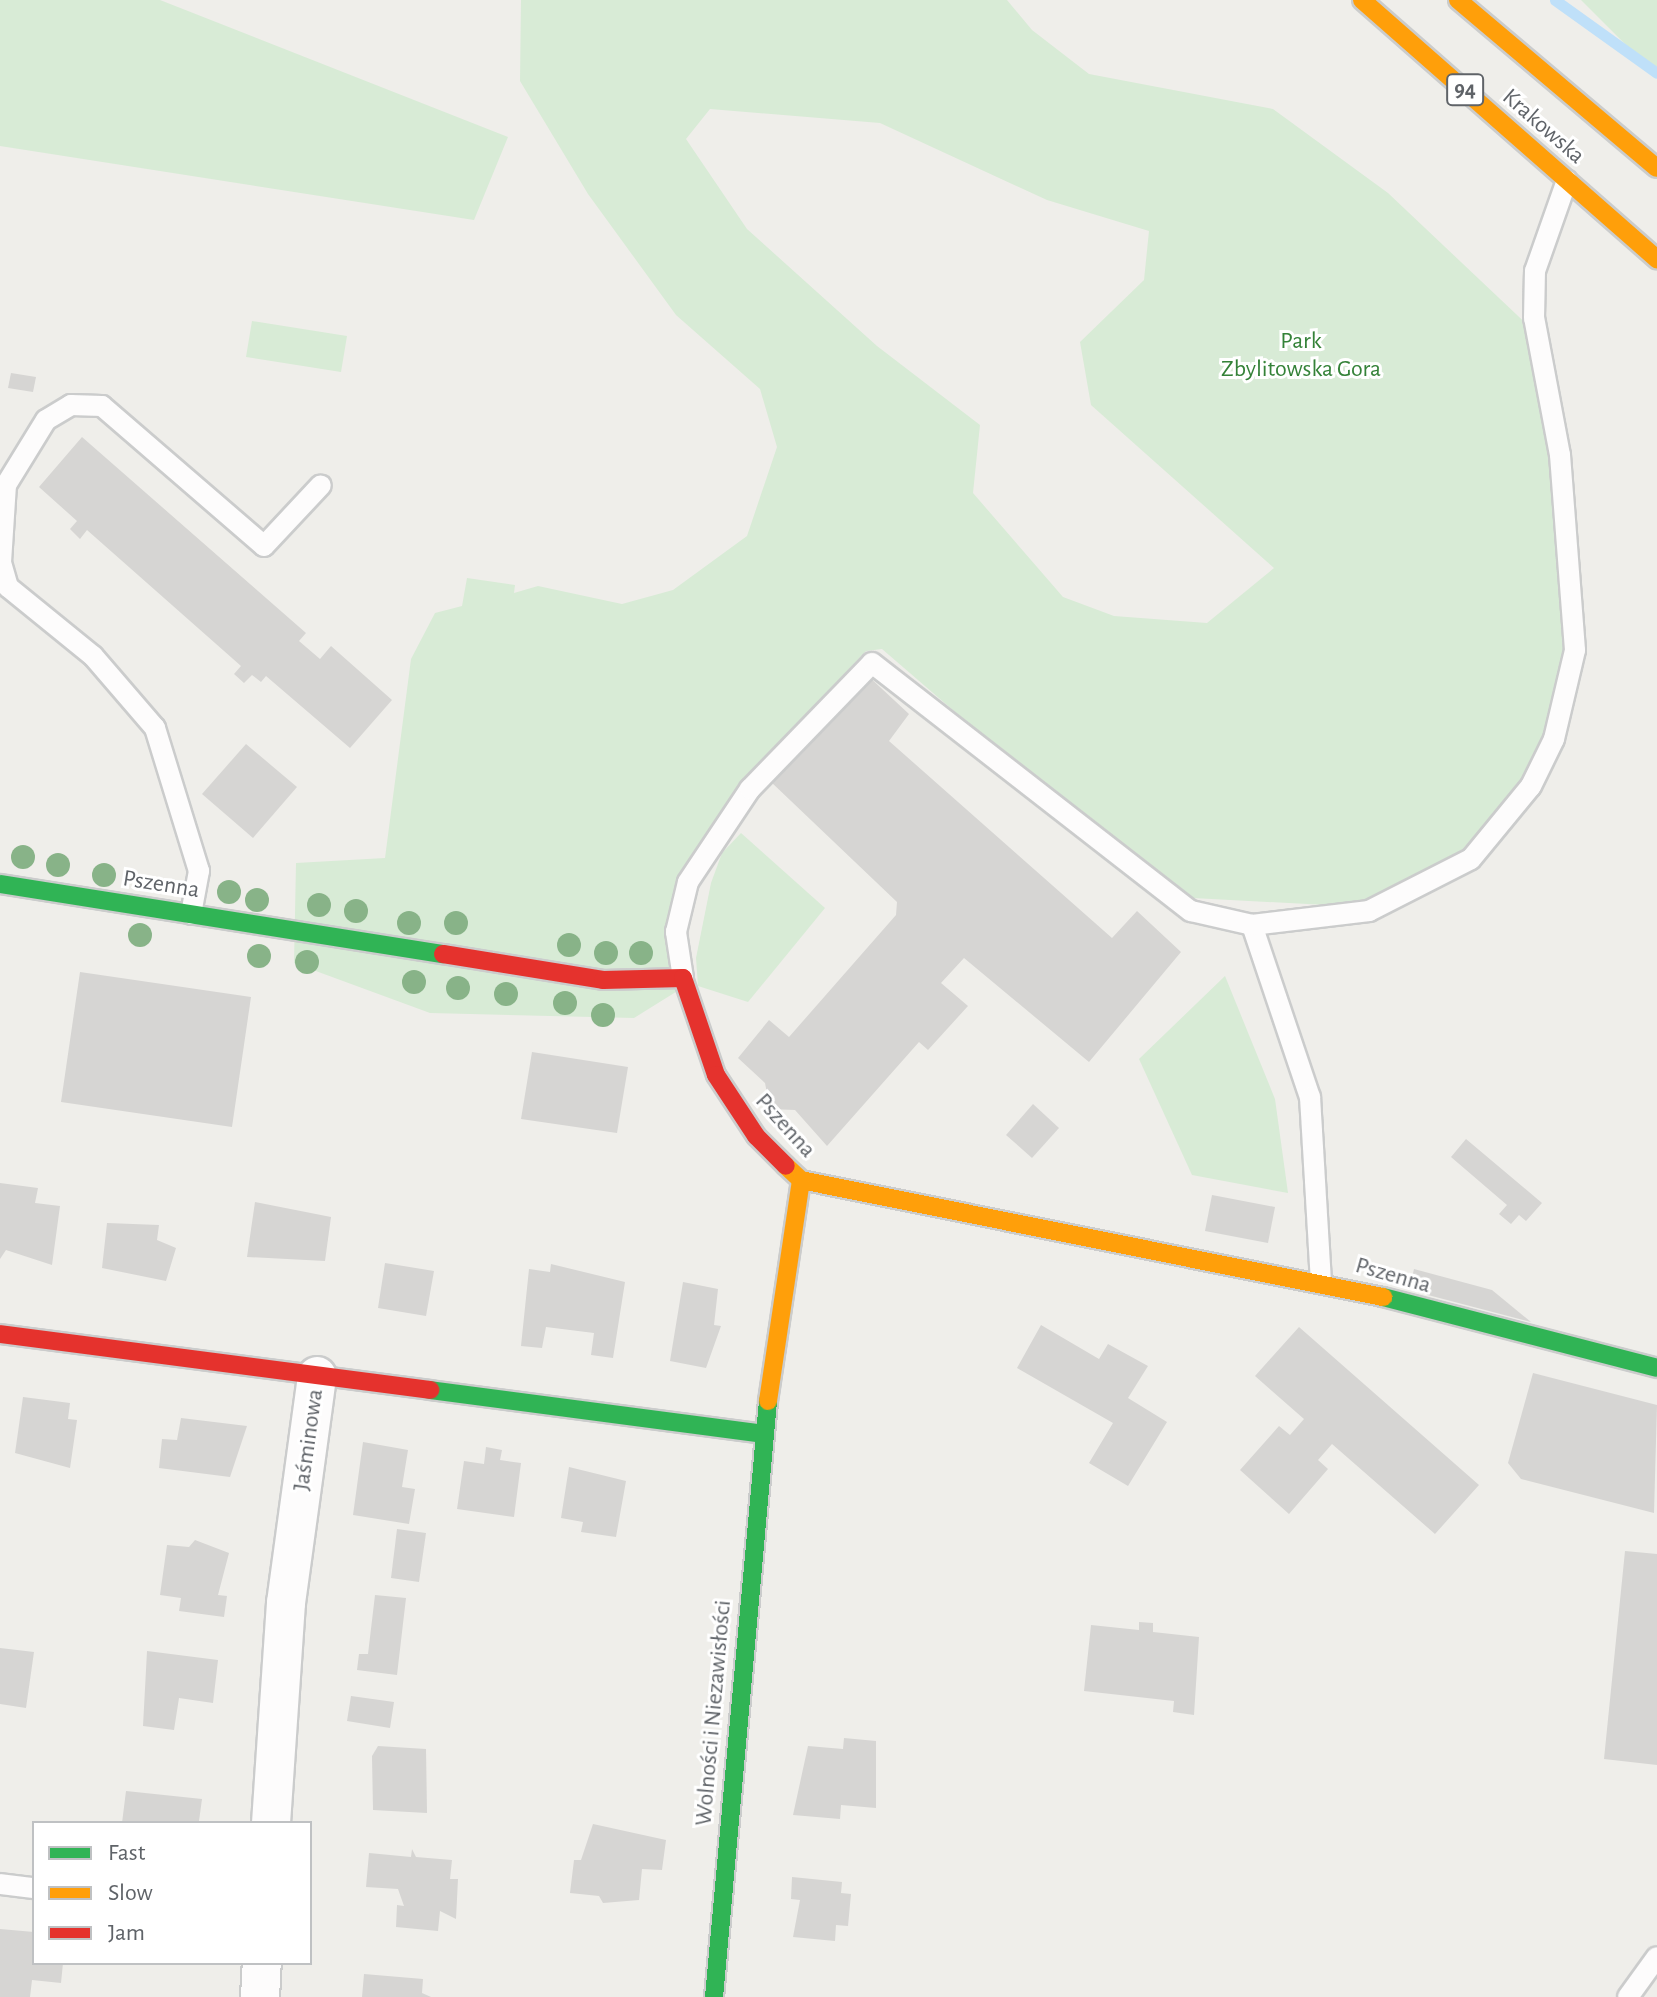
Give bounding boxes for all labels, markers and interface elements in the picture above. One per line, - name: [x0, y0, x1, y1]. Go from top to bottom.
- road number: 94: [1445, 72, 1485, 108]
- street label: Krakowska: [1496, 83, 1590, 171]
- park label: Park Zbylitowska Gora: [1221, 328, 1381, 384]
- street label: Pszenna: [121, 865, 201, 905]
- street label: Pszenna: [748, 1088, 822, 1164]
- street label: Pszenna: [1352, 1252, 1434, 1300]
- street label: Jaśminowa: [288, 1387, 330, 1493]
- street label: Wolności i Niezawisłości: [690, 1599, 738, 1827]
- legend: [32, 1821, 312, 1965]
- text: Fast: [108, 1841, 145, 1865]
- text: Slow: [108, 1881, 153, 1905]
- text: Jam: [108, 1921, 145, 1945]

